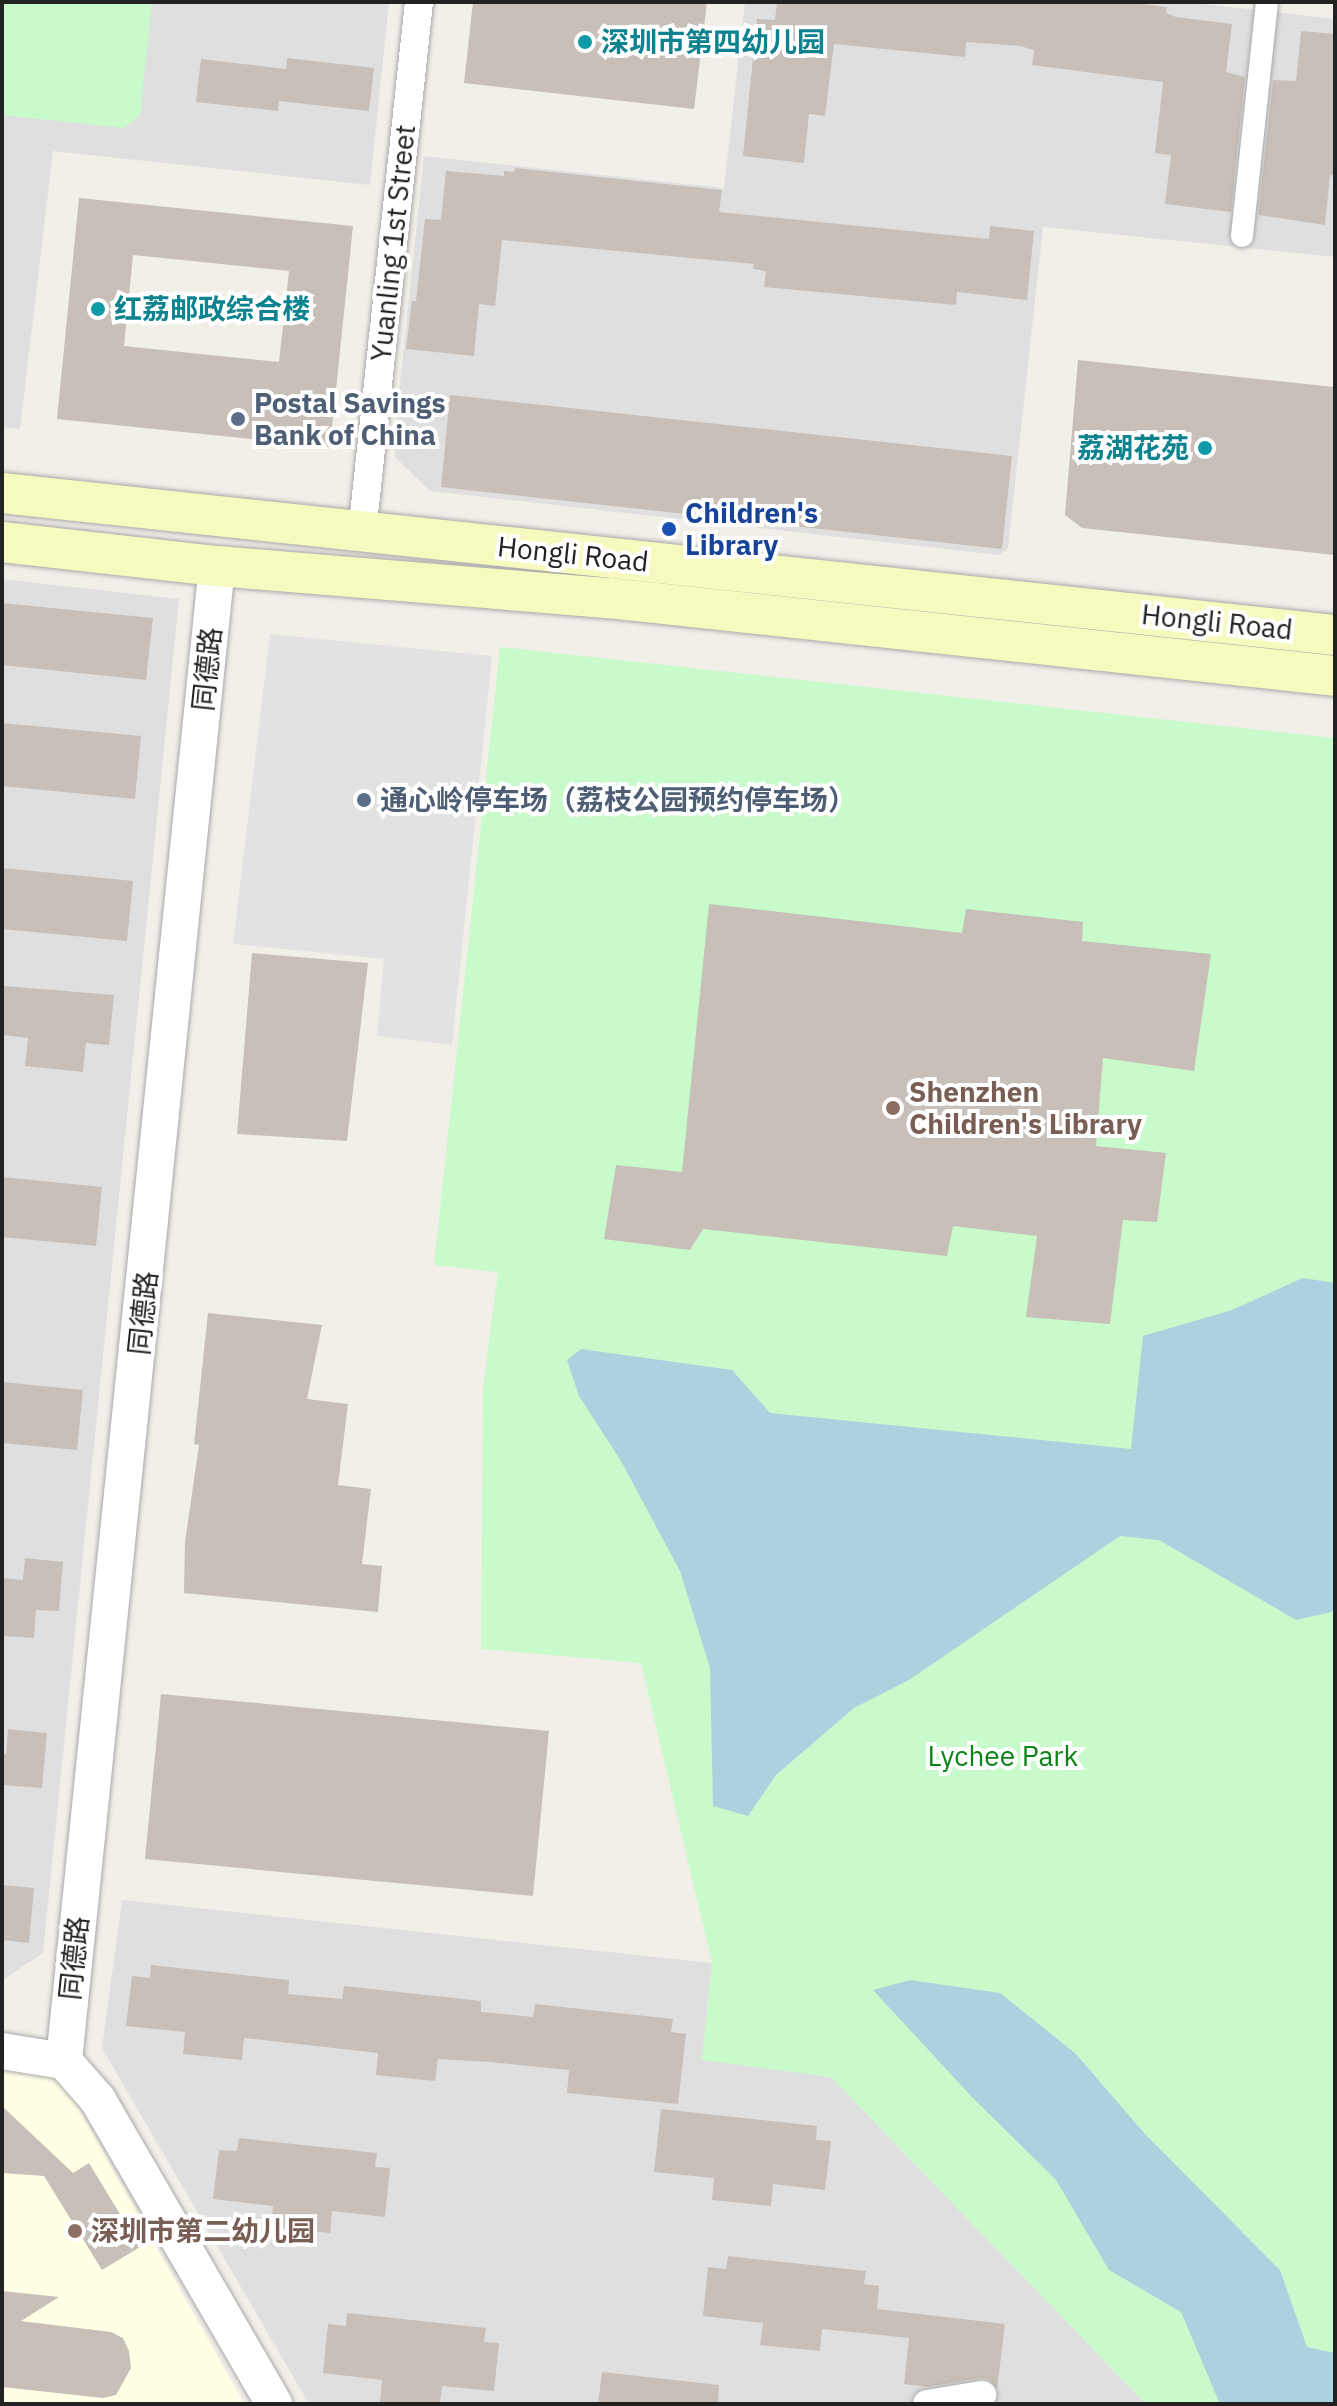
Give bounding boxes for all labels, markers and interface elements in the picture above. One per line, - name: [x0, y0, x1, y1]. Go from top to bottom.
- place label: 深圳市第四幼儿园: [601, 25, 825, 59]
- marker: 深圳市第四幼儿园: [576, 33, 594, 51]
- street label: Yuanling 1st Street: [364, 123, 422, 363]
- place label: 红荔邮政综合楼: [114, 292, 310, 326]
- marker: 红荔邮政综合楼: [89, 300, 107, 318]
- place label: Postal Savings Bank of China: [254, 386, 446, 452]
- marker: Postal Savings Bank of China: [229, 410, 247, 428]
- place label: 荔湖花苑: [1077, 431, 1189, 465]
- marker: 荔湖花苑: [1196, 439, 1214, 457]
- place label: Children's Library: [685, 496, 818, 562]
- marker: Children's Library: [660, 520, 678, 538]
- street label: Hongli Road: [496, 529, 650, 579]
- street label: Hongli Road: [1140, 597, 1294, 647]
- street label: 同德路: [186, 625, 228, 713]
- place label: 通心岭停车场（荔枝公园预约停车场）: [380, 783, 856, 817]
- marker: 通心岭停车场（荔枝公园预约停车场）: [355, 791, 373, 809]
- place label: Shenzhen Children's Library: [909, 1075, 1142, 1141]
- marker: Shenzhen Children's Library: [884, 1099, 902, 1117]
- street label: 同德路: [122, 1269, 164, 1357]
- park label: Lychee Park: [928, 1739, 1078, 1773]
- street label: 同德路: [53, 1914, 95, 2002]
- place label: 深圳市第二幼儿园: [91, 2214, 315, 2248]
- marker: 深圳市第二幼儿园: [66, 2222, 84, 2240]

